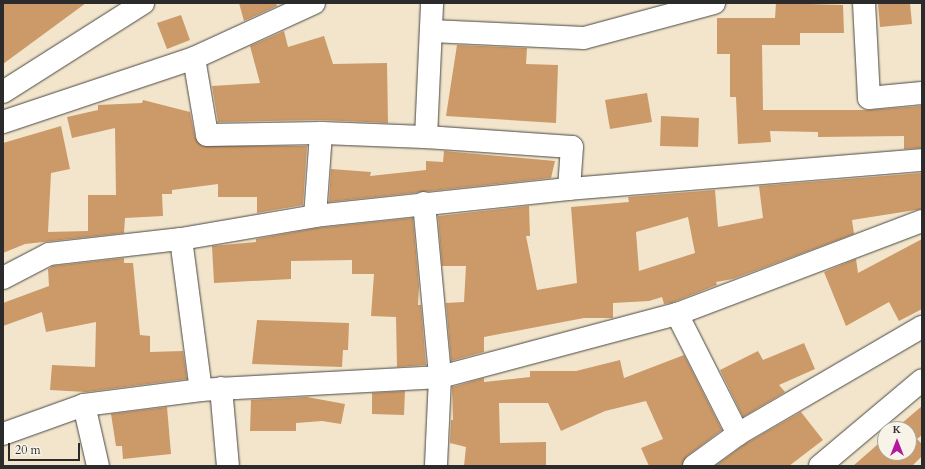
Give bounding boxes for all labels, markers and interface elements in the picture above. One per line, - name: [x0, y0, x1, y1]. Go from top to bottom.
- north arrow: [877, 421, 917, 461]
- text: K: [893, 422, 901, 437]
- scale bar: [10, 435, 82, 461]
- text: 20 m: [15, 442, 41, 458]

